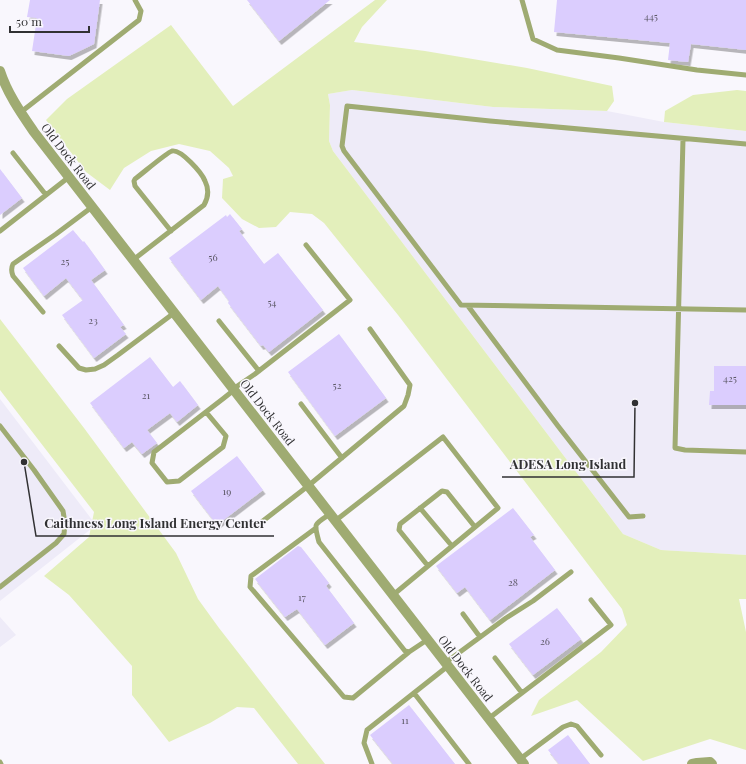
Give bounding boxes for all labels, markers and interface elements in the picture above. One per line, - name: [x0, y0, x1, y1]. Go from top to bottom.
- scale bar: [10, 8, 89, 34]
- house number: 445: [644, 9, 658, 23]
- text: 50 m: [16, 13, 42, 29]
- street label: Old Dock Road: [38, 120, 100, 192]
- house number: 56: [208, 250, 218, 264]
- house number: 25: [61, 254, 69, 268]
- house number: 54: [267, 295, 277, 309]
- house number: 23: [88, 313, 98, 327]
- house number: 425: [723, 371, 737, 385]
- street label: Old Dock Road: [237, 376, 299, 448]
- house number: 52: [333, 378, 342, 392]
- house number: 21: [142, 388, 151, 402]
- callout: ADESA Long Island: [502, 452, 634, 477]
- text: ADESA Long Island: [509, 455, 626, 472]
- house number: 19: [223, 484, 231, 498]
- callout: Caithness Long Island Energy Center: [36, 511, 274, 536]
- text: Caithness Long Island Energy Center: [44, 514, 266, 531]
- house number: 28: [508, 575, 518, 589]
- house number: 17: [298, 590, 306, 604]
- street label: Old Dock Road: [435, 632, 497, 704]
- house number: 26: [540, 634, 550, 648]
- house number: 11: [401, 713, 409, 727]

